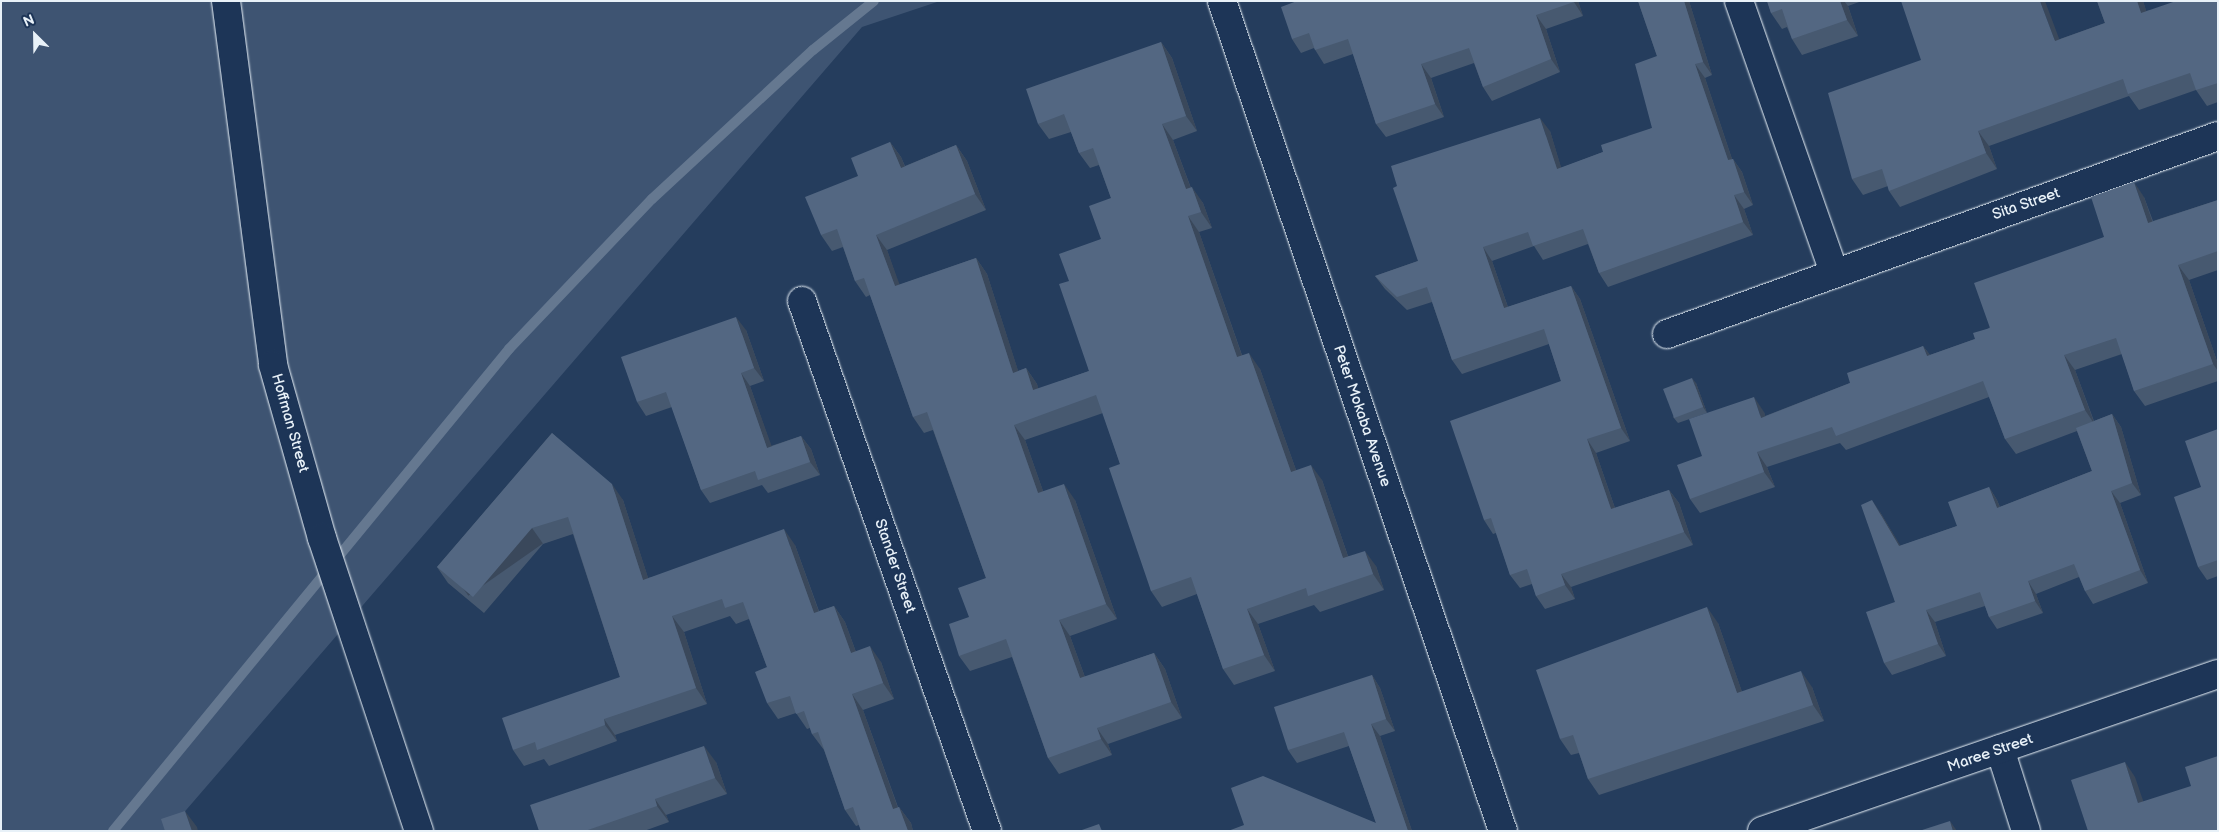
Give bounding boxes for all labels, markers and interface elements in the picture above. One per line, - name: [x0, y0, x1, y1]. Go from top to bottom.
- north arrow: [10, 10, 60, 60]
- text: N: [21, 11, 37, 31]
- street label: Sita Street: [1990, 184, 2062, 224]
- street label: Peter Mokaba Avenue: [1329, 343, 1395, 489]
- street label: Hoffman Street: [267, 371, 313, 475]
- street label: Stander Street: [870, 517, 920, 615]
- street label: Maree Street: [1945, 730, 2035, 776]

